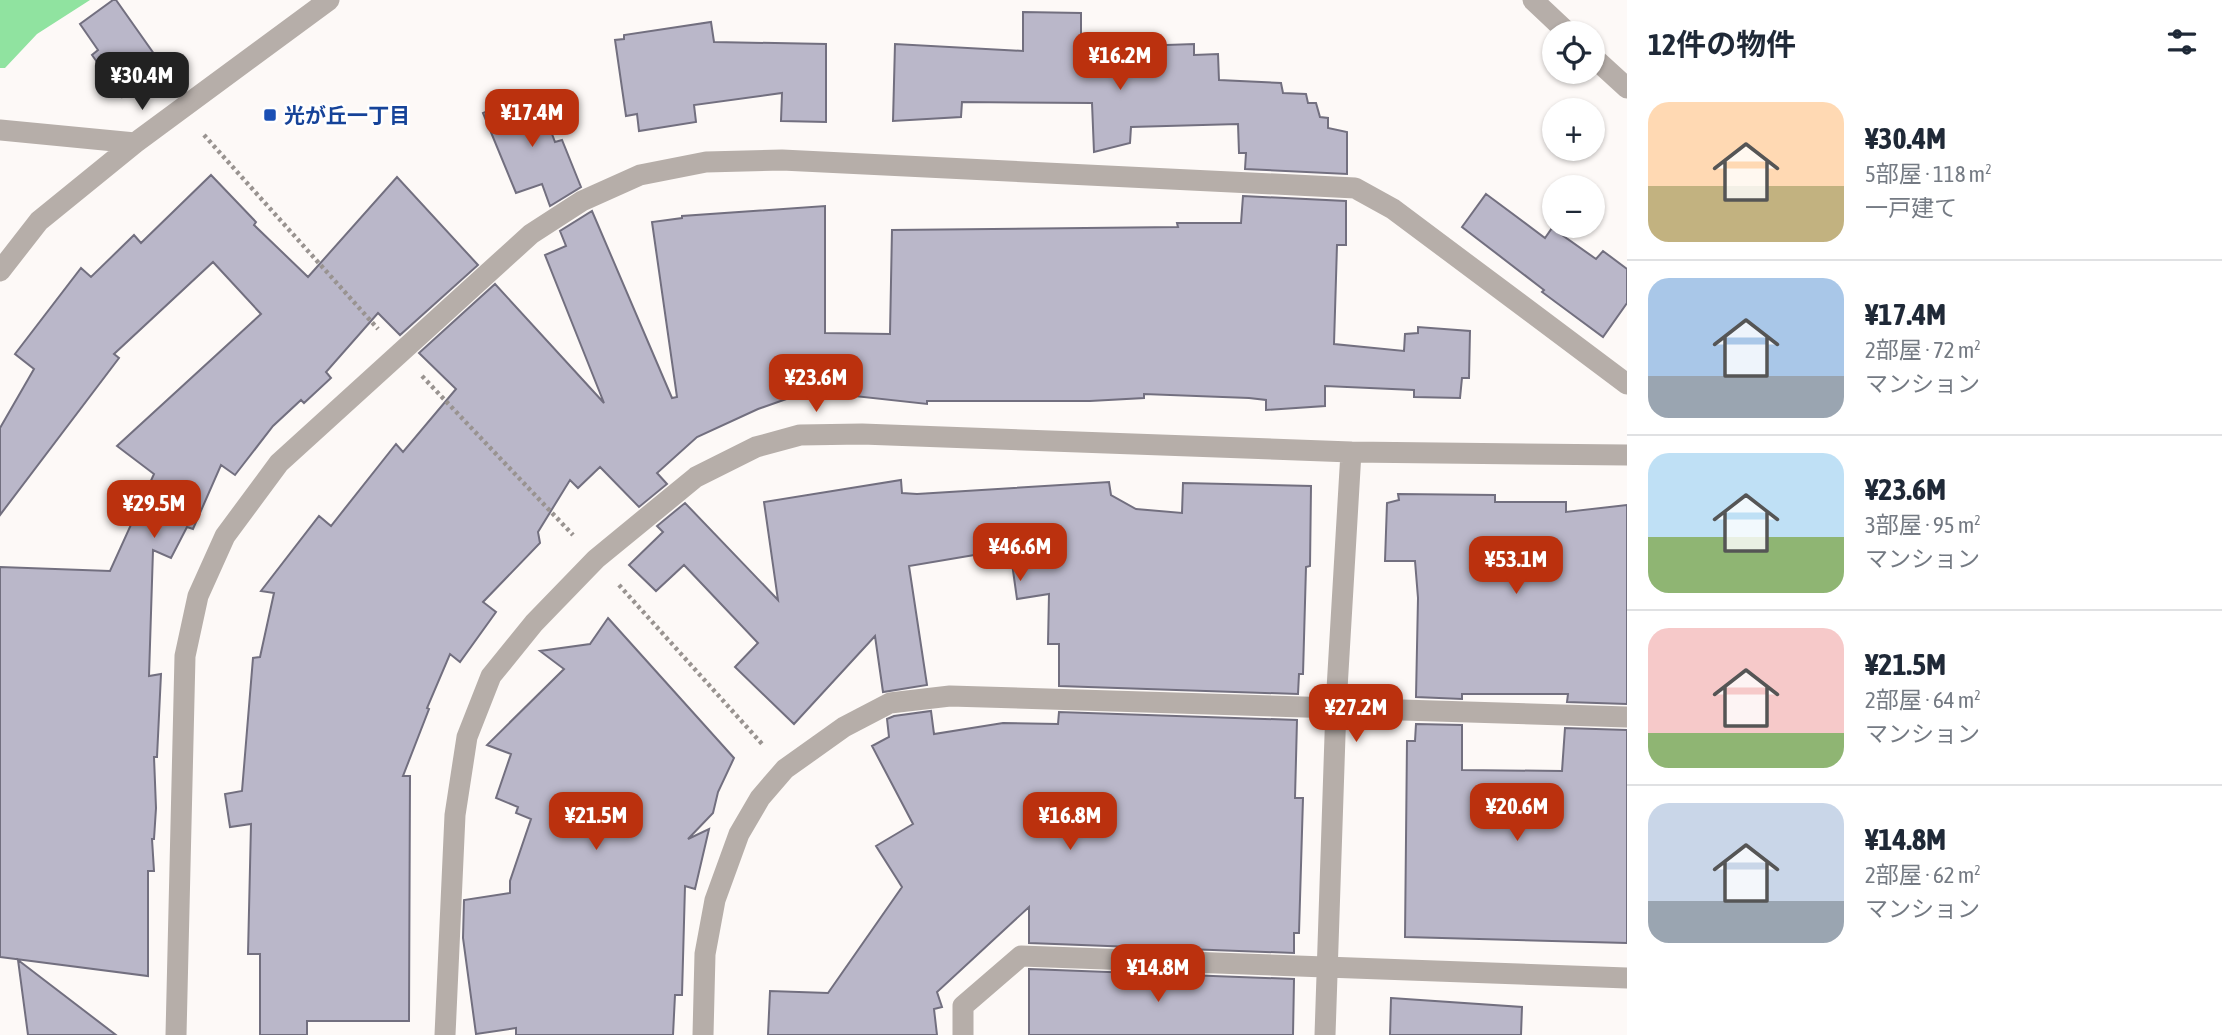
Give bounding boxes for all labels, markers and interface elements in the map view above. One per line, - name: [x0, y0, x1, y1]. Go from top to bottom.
- map controls: [1542, 21, 1605, 238]
- button: locate: [1542, 21, 1605, 84]
- icon: filters: [2163, 23, 2201, 61]
- text: 12件の物件: [1648, 27, 1796, 61]
- pin: ¥16.2M: [1063, 32, 1177, 92]
- text: ¥16.2M: [1089, 42, 1151, 68]
- pin: ¥30.4M: [85, 52, 199, 112]
- text: ¥30.4M: [111, 62, 173, 88]
- pin: ¥17.4M: [475, 90, 589, 149]
- button: +: [1542, 98, 1605, 161]
- text: ¥17.4M: [501, 99, 563, 125]
- place label: 光が丘一丁目: [284, 103, 410, 127]
- marker: 光が丘一丁目: [262, 107, 278, 123]
- text: ¥30.4M: [1865, 121, 1946, 155]
- icon: home: [1704, 130, 1788, 214]
- text: 5部屋 · 118 m²: [1865, 161, 1992, 187]
- button: −: [1542, 175, 1605, 238]
- text: 一戸建て: [1865, 195, 1957, 221]
- text: ¥17.4M: [1865, 297, 1946, 331]
- icon: home: [1704, 306, 1788, 390]
- text: 2部屋 · 72 m²: [1865, 337, 1981, 363]
- pin: ¥23.6M: [759, 354, 873, 414]
- text: ¥23.6M: [785, 364, 847, 390]
- text: マンション: [1865, 371, 1980, 397]
- text: ¥23.6M: [1865, 472, 1946, 506]
- pin: ¥29.5M: [97, 480, 211, 540]
- icon: home: [1704, 481, 1788, 565]
- text: ¥29.5M: [123, 490, 185, 516]
- text: 3部屋 · 95 m²: [1865, 512, 1981, 538]
- pin: ¥46.6M: [963, 524, 1077, 583]
- text: ¥46.6M: [989, 533, 1051, 559]
- pin: ¥53.1M: [1459, 536, 1573, 596]
- text: ¥53.1M: [1485, 546, 1547, 572]
- text: マンション: [1865, 546, 1980, 572]
- text: ¥21.5M: [1865, 647, 1946, 681]
- icon: home: [1704, 656, 1788, 740]
- pin: ¥27.2M: [1299, 684, 1413, 744]
- text: 2部屋 · 64 m²: [1865, 687, 1981, 713]
- text: ¥27.2M: [1325, 694, 1387, 720]
- text: マンション: [1865, 721, 1980, 747]
- pin: ¥20.6M: [1460, 784, 1574, 843]
- pin: ¥21.5M: [539, 792, 653, 852]
- pin: ¥16.8M: [1013, 792, 1127, 852]
- text: ¥20.6M: [1486, 793, 1548, 819]
- text: ¥21.5M: [565, 802, 627, 828]
- text: ¥16.8M: [1039, 802, 1101, 828]
- text: ¥14.8M: [1865, 822, 1946, 856]
- icon: home: [1704, 831, 1788, 915]
- text: 2部屋 · 62 m²: [1865, 862, 1981, 888]
- text: マンション: [1865, 896, 1980, 922]
- pin: ¥14.8M: [1101, 944, 1215, 1004]
- text: ¥14.8M: [1127, 954, 1189, 980]

